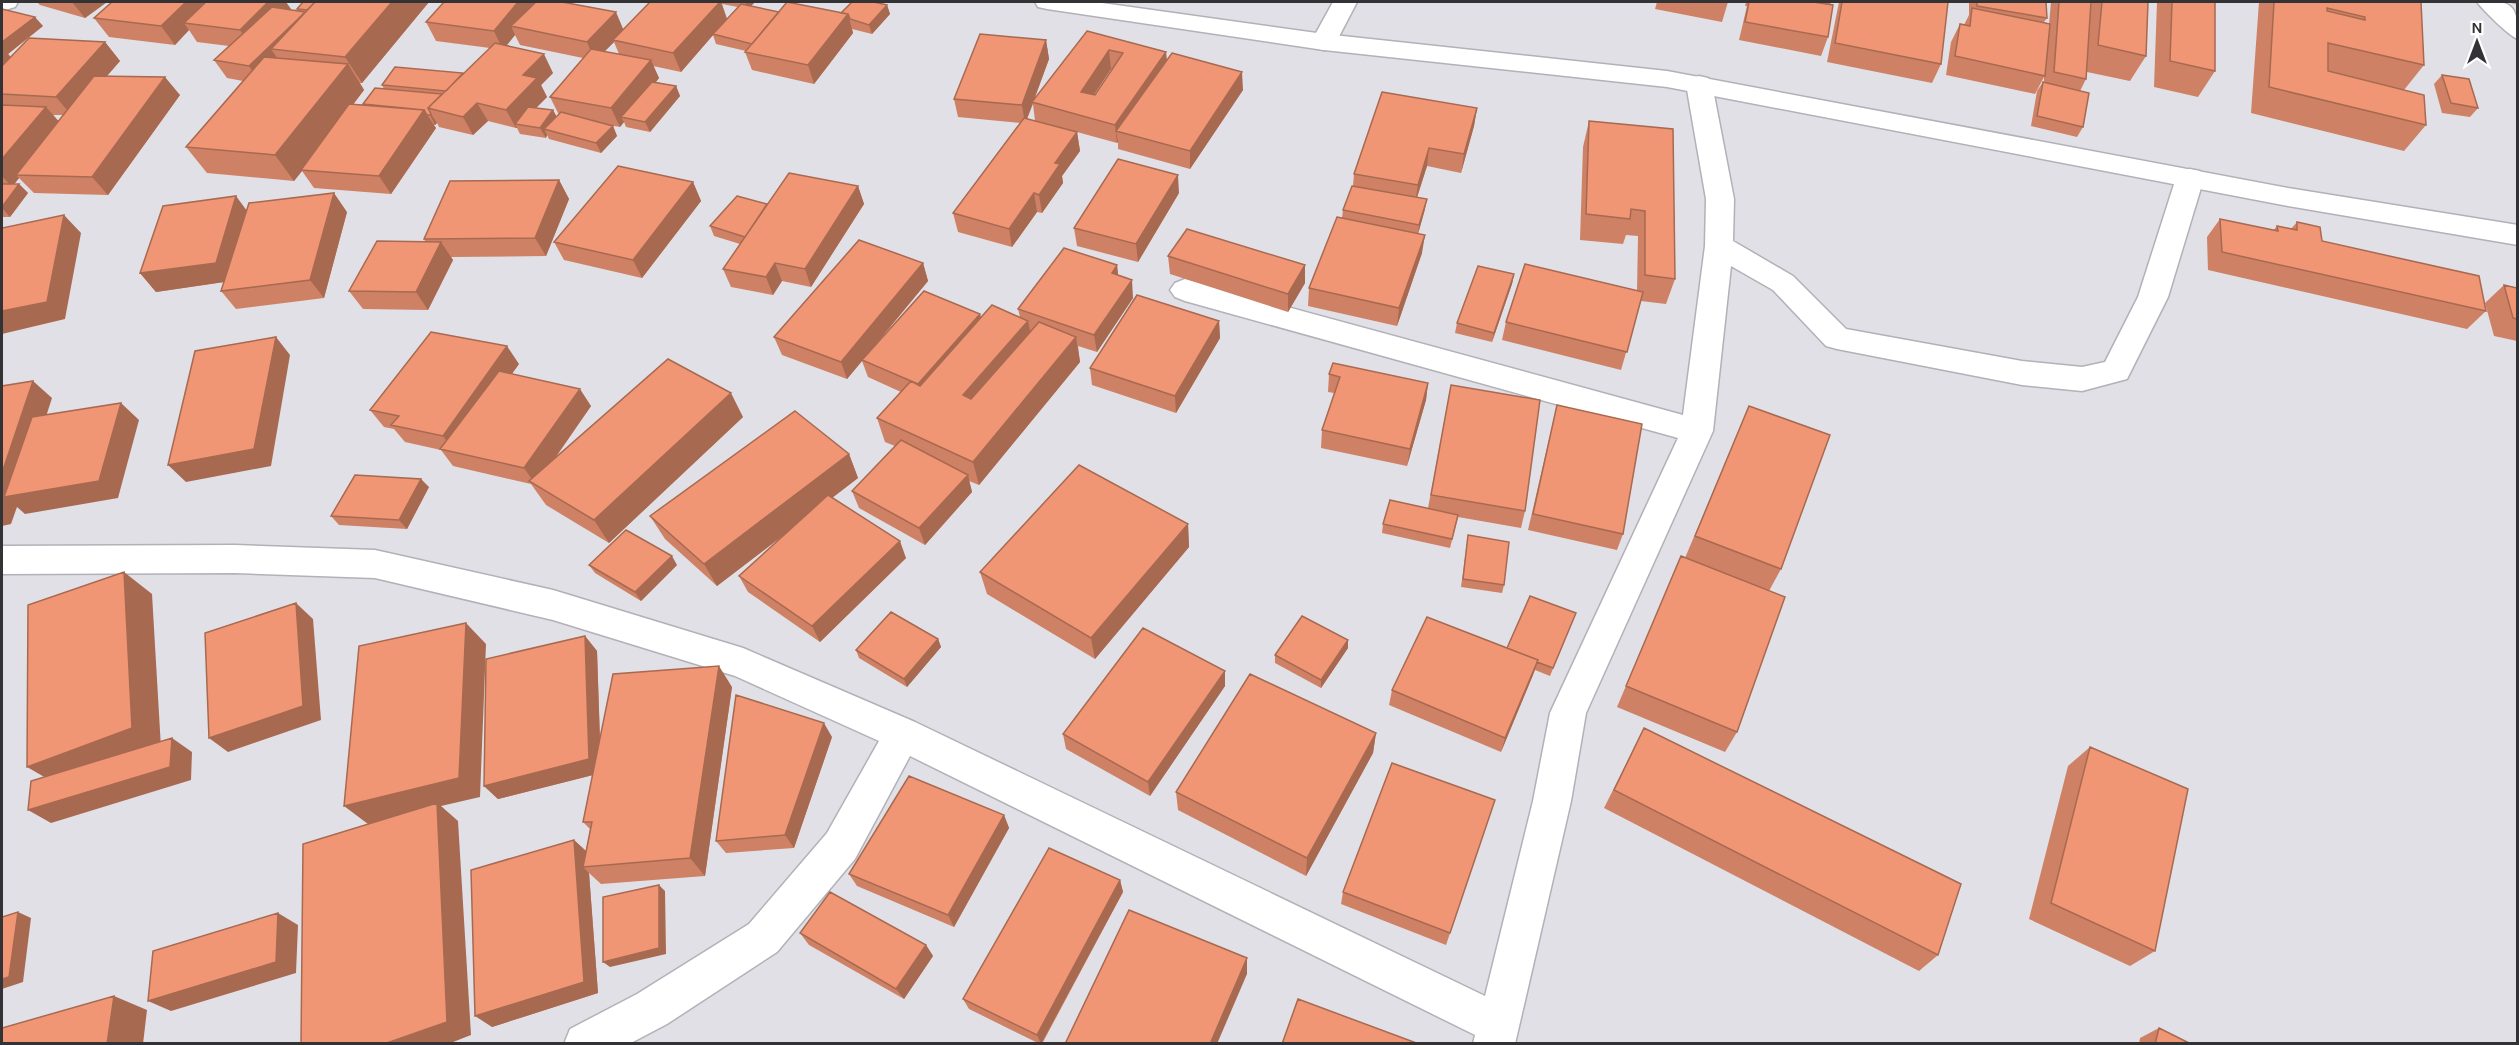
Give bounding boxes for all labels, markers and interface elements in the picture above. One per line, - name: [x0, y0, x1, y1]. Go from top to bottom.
- north arrow: [2447, 12, 2507, 72]
- text: N: [2471, 18, 2483, 37]

